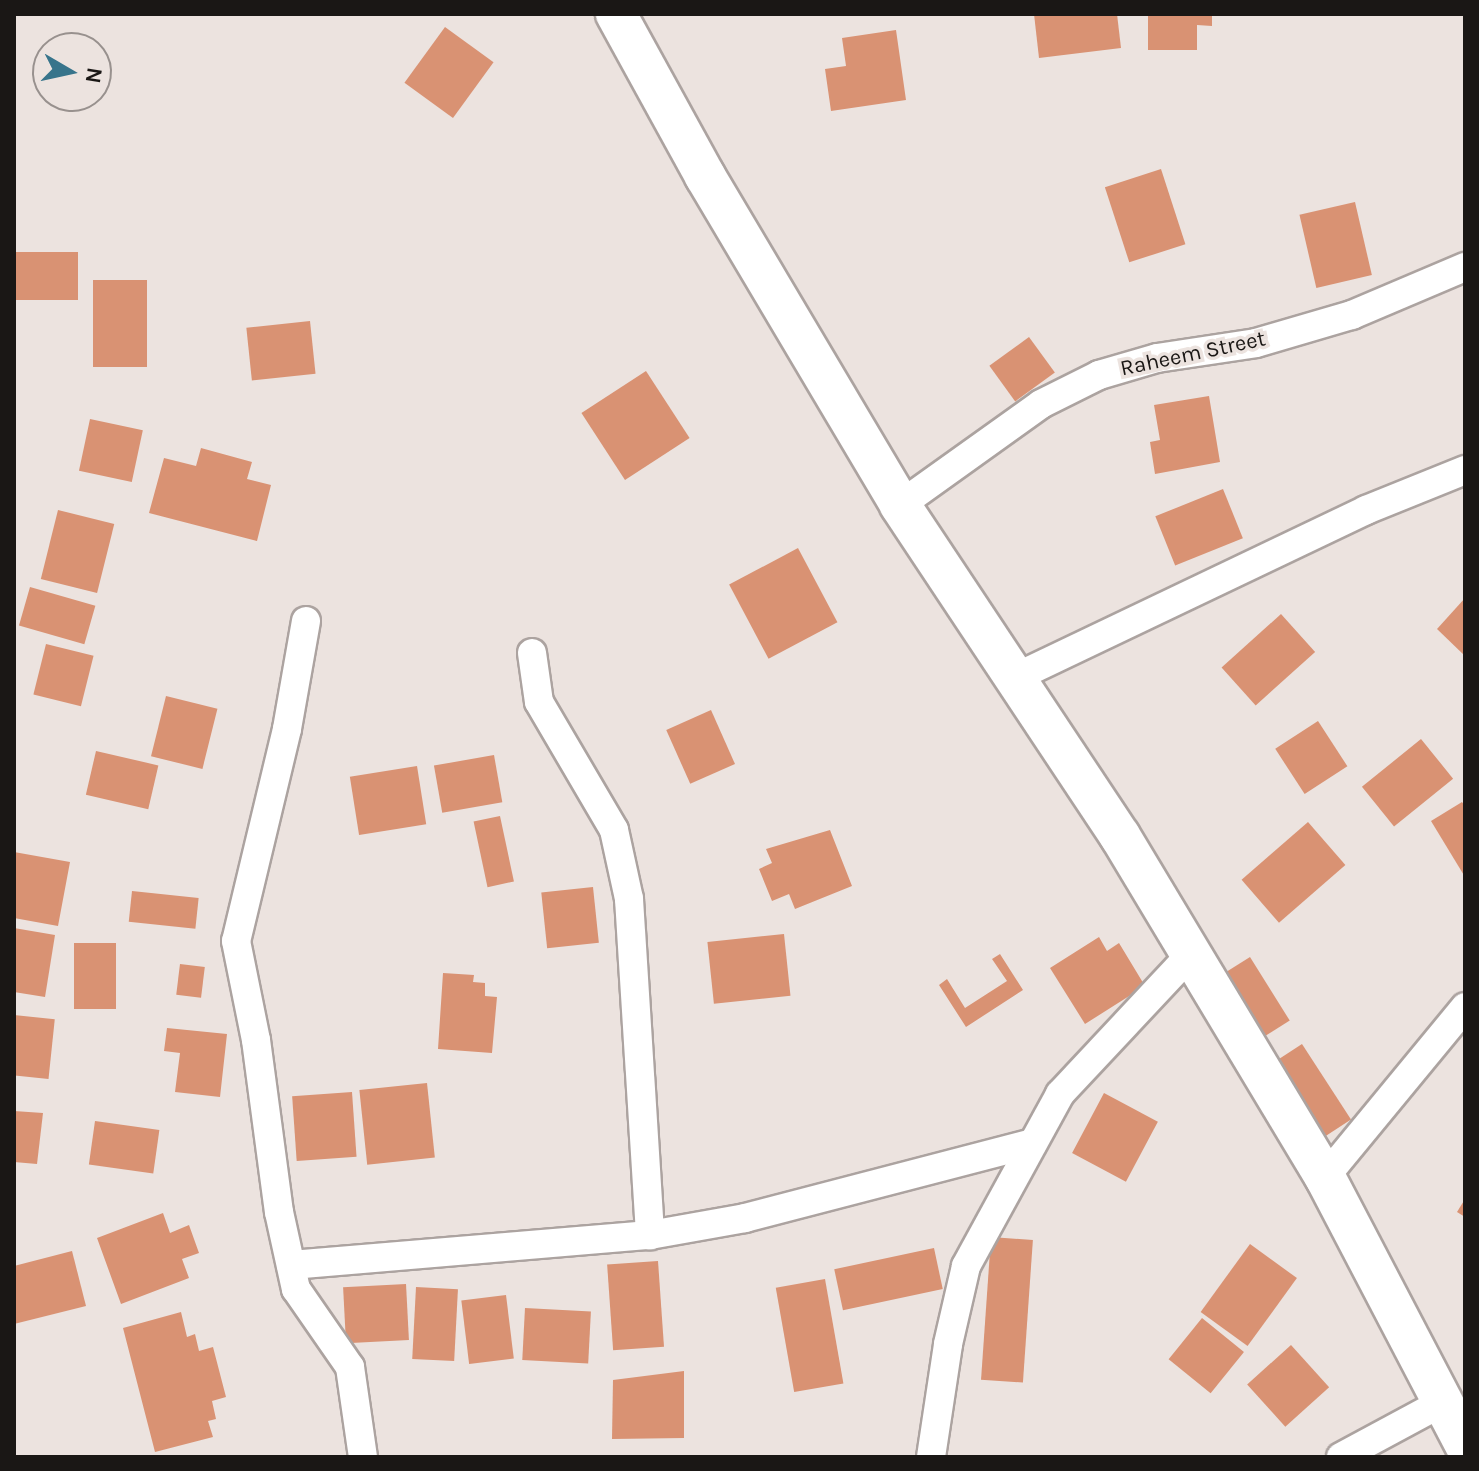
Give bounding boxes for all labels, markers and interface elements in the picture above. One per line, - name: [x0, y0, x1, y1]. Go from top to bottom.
- north arrow: [32, 32, 112, 112]
- text: N: [80, 66, 108, 85]
- street label: Raheem Street: [1118, 326, 1268, 382]

